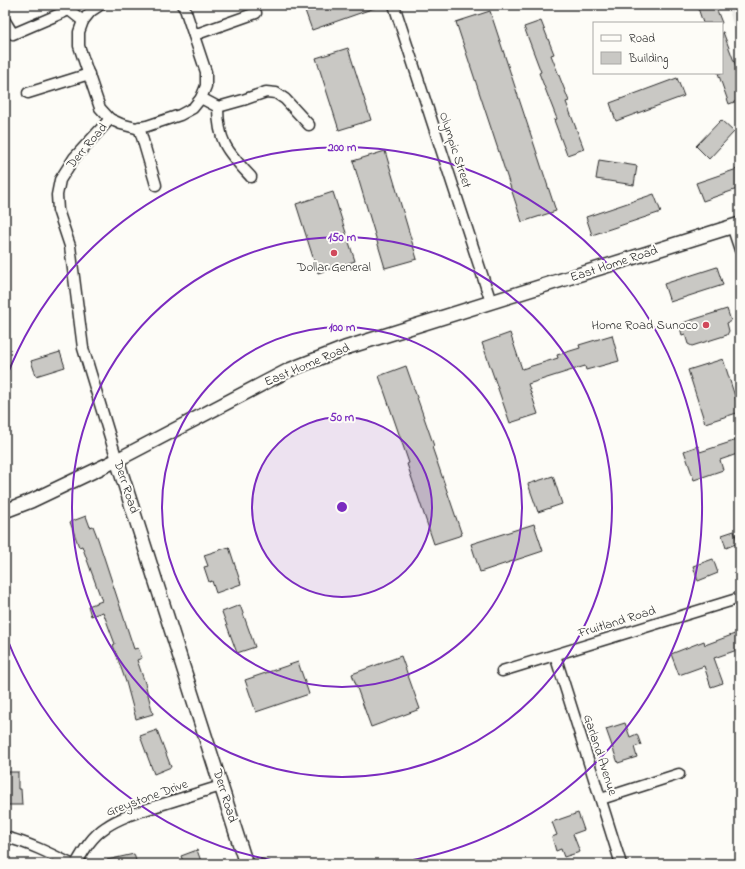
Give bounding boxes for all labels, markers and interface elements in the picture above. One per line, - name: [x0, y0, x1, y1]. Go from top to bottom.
- legend: [593, 22, 723, 74]
- text: Road: [629, 30, 655, 48]
- text: Building: [628, 50, 668, 69]
- street label: Olympic Street: [433, 109, 476, 192]
- street label: Derr Road: [61, 118, 112, 174]
- text: 200 m: [327, 139, 357, 157]
- text: 150 m: [328, 229, 357, 247]
- street label: East Home Road: [568, 241, 661, 287]
- marker: Dollar General: [329, 248, 339, 258]
- place label: Dollar General: [296, 258, 371, 277]
- place label: Home Road Sunoco: [592, 316, 698, 335]
- text: 100 m: [329, 319, 356, 337]
- marker: Home Road Sunoco: [701, 320, 711, 330]
- street label: East Home Road: [261, 338, 353, 392]
- text: 50 m: [330, 409, 355, 427]
- street label: Derr Road: [108, 457, 144, 517]
- centre of rings: [335, 500, 349, 514]
- street label: Fruitland Road: [575, 601, 659, 643]
- street label: Garland Avenue: [578, 712, 622, 798]
- street label: Derr Road: [208, 766, 242, 826]
- street label: Greystone Drive: [104, 774, 191, 823]

